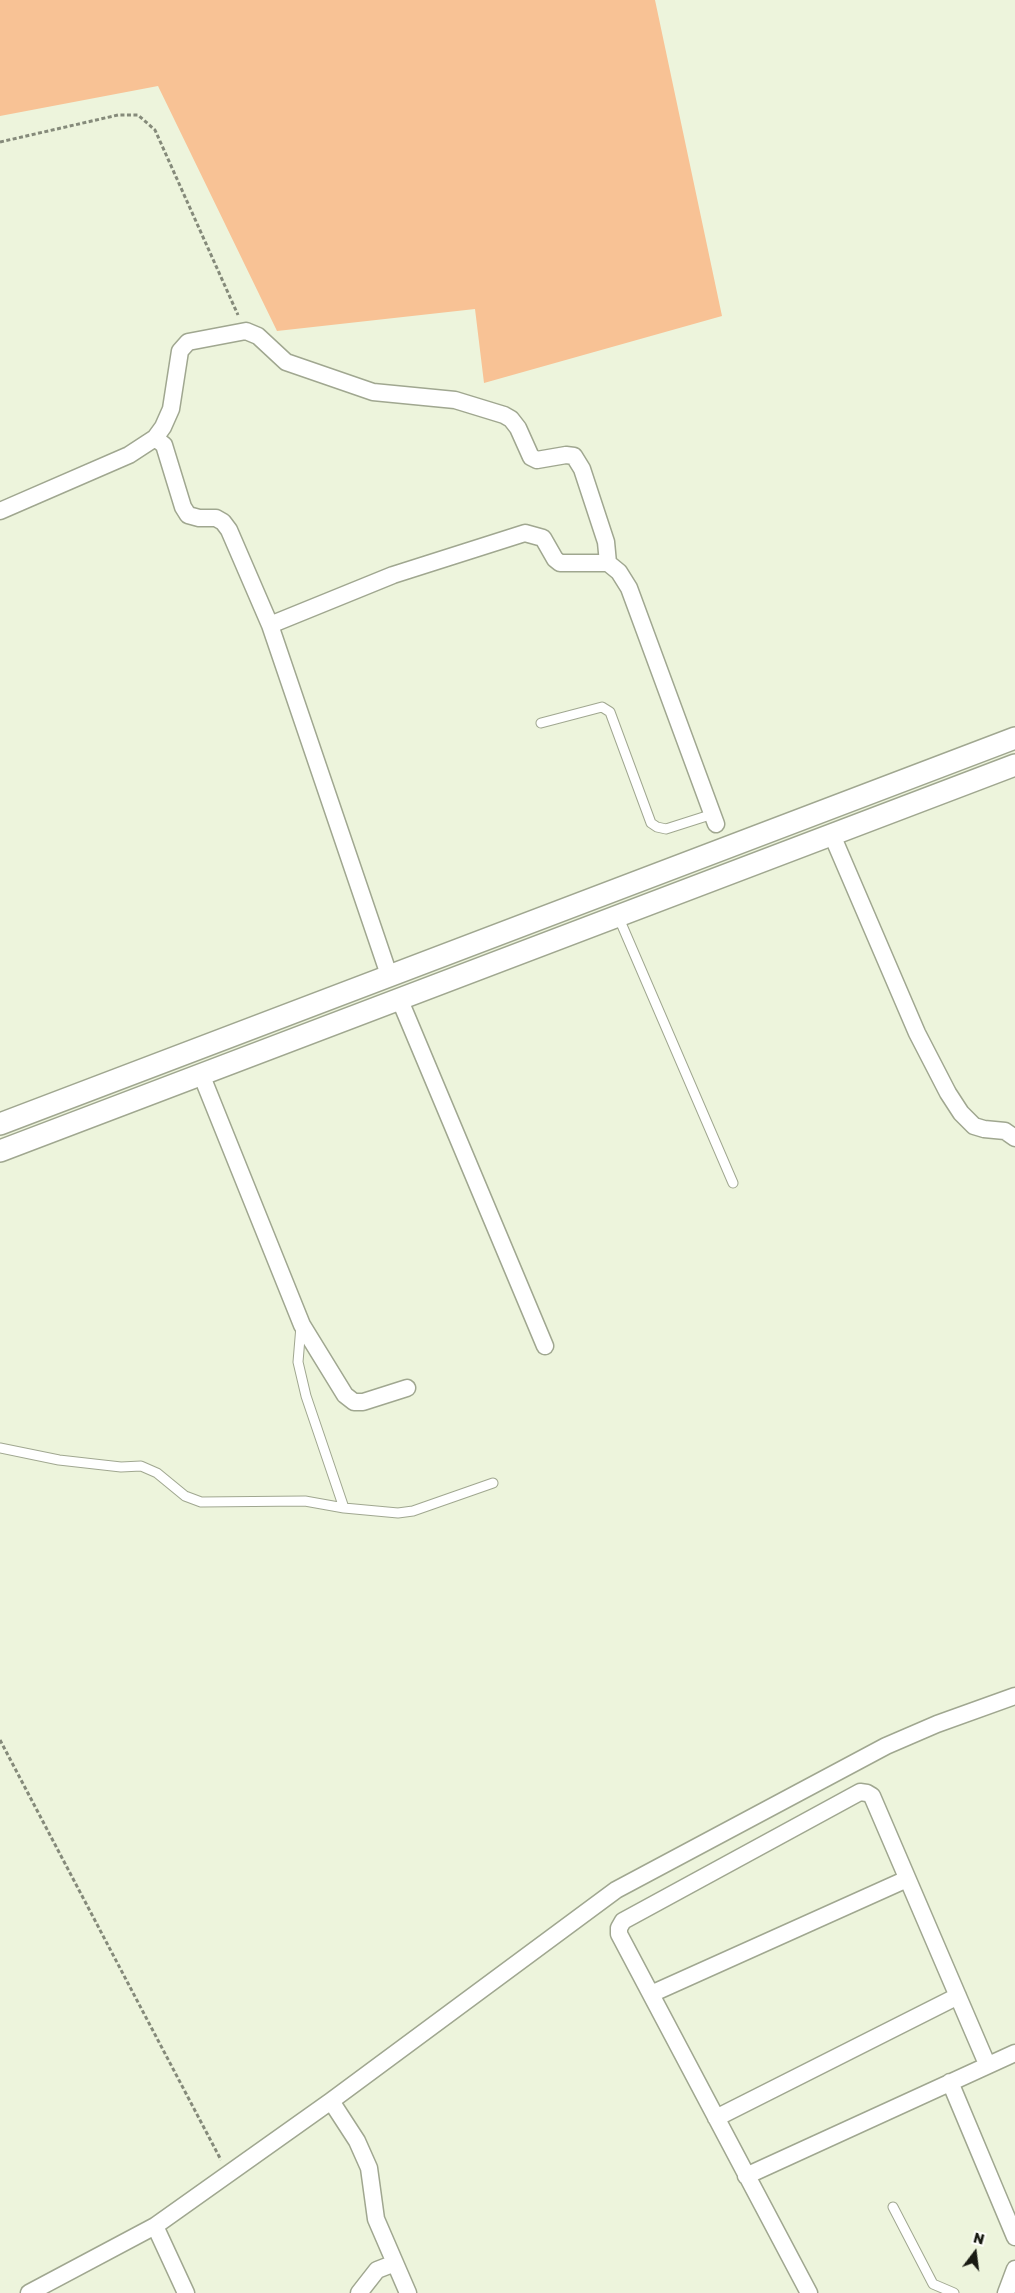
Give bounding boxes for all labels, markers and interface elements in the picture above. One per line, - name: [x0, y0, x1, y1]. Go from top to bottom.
- north arrow: [950, 2228, 1000, 2278]
- text: N: [972, 2228, 986, 2248]

